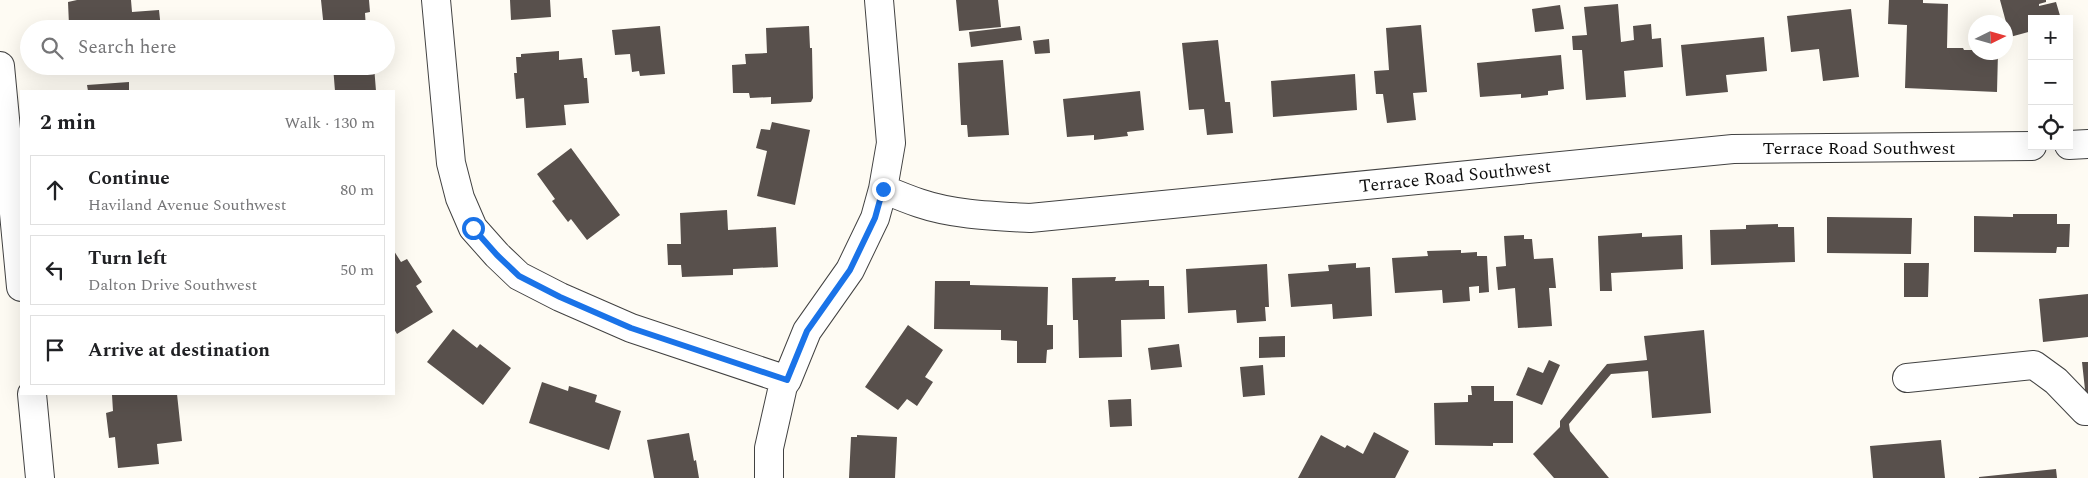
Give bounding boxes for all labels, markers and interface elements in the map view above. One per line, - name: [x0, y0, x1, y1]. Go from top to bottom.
- north arrow: [1968, 15, 2013, 60]
- map controls: [2028, 15, 2073, 150]
- button: +: [2028, 15, 2073, 60]
- search box: [20, 20, 395, 75]
- text: Search here: [78, 33, 177, 62]
- icon: search: [38, 34, 66, 62]
- button: −: [2028, 60, 2073, 105]
- button: locate: [2028, 105, 2073, 150]
- text: 2 min: [40, 107, 96, 139]
- text: Walk · 130 m: [284, 111, 375, 135]
- street label: Terrace Road Southwest: [1763, 135, 1955, 162]
- street label: Terrace Road Southwest: [1358, 153, 1552, 200]
- text: Continue: [88, 164, 170, 193]
- icon: ahead: [41, 176, 69, 204]
- text: 80 m: [340, 178, 374, 202]
- route end: [872, 178, 895, 201]
- text: Haviland Avenue Southwest: [88, 193, 287, 217]
- route start: [462, 217, 485, 240]
- text: Turn left: [88, 244, 167, 273]
- icon: left: [41, 256, 69, 284]
- text: 50 m: [340, 258, 374, 282]
- text: Dalton Drive Southwest: [88, 273, 257, 297]
- icon: arrive: [41, 336, 69, 364]
- text: Arrive at destination: [88, 336, 270, 365]

